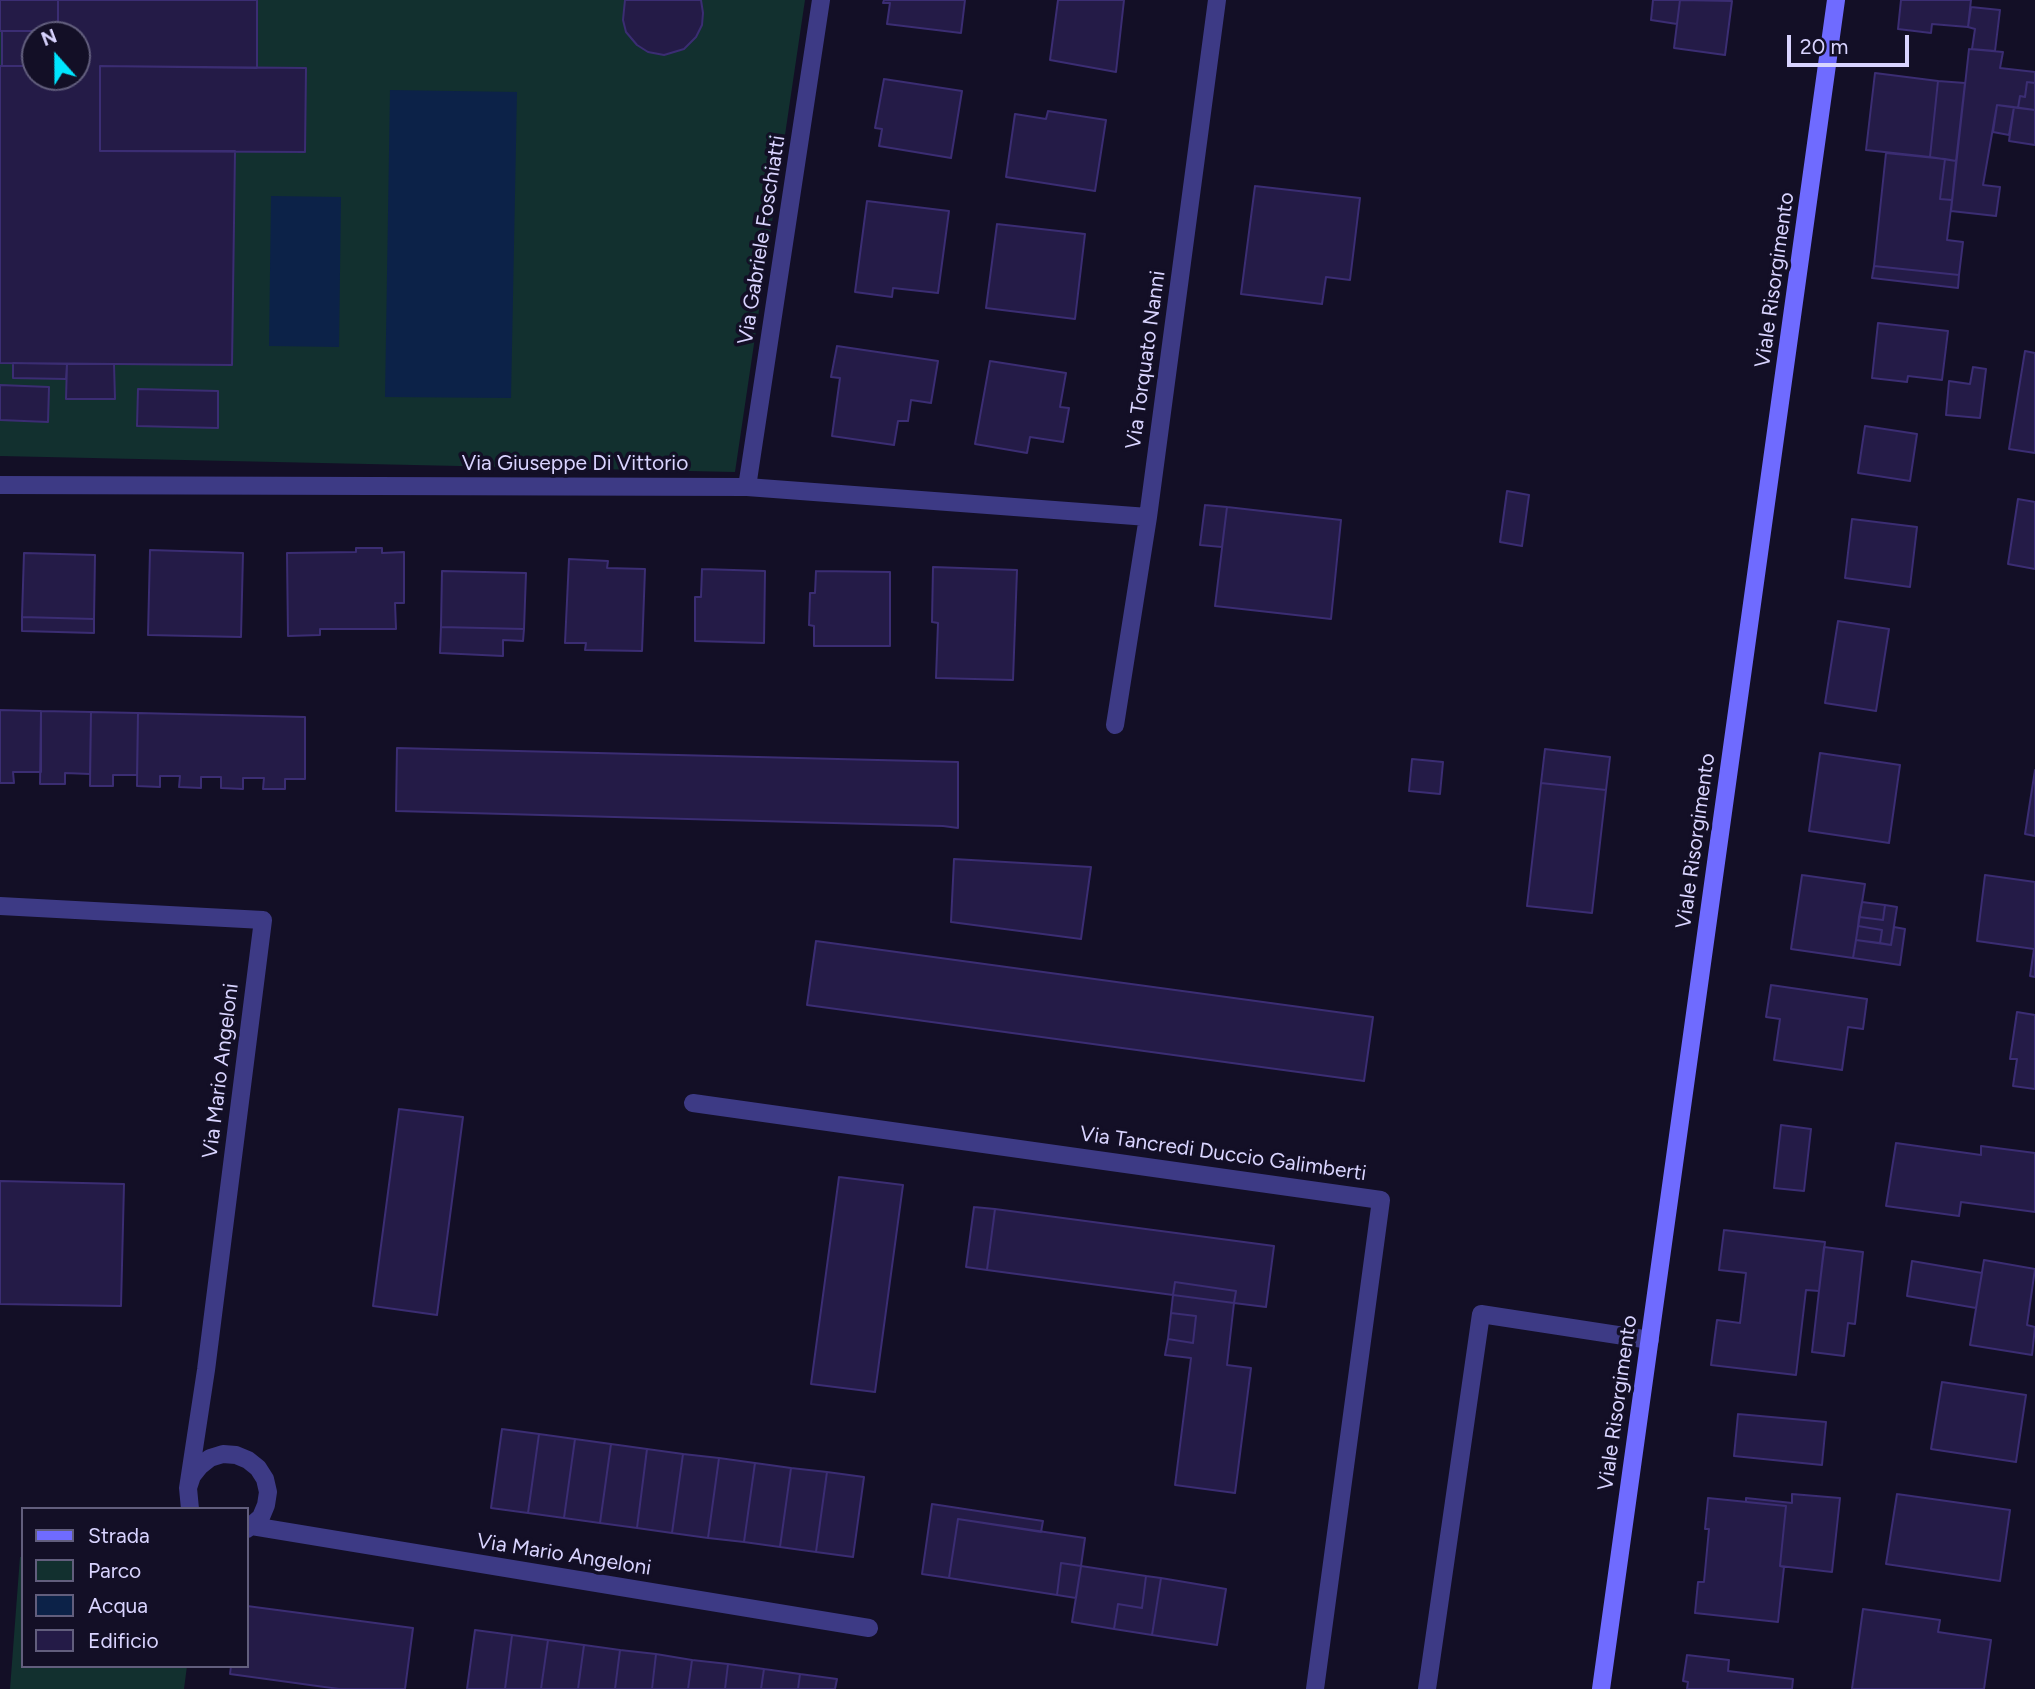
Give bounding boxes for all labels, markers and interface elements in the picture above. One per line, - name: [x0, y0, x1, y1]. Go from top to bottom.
- north arrow: [21, 21, 91, 91]
- scale bar: [1790, 21, 1912, 65]
- text: N: [38, 24, 60, 51]
- text: 20 m: [1800, 34, 1848, 59]
- street label: Via Gabriele Foschiatti: [733, 134, 791, 346]
- street label: Viale Risorgimento: [1750, 191, 1800, 369]
- street label: Via Torquato Nanni: [1121, 269, 1171, 451]
- street label: Via Giuseppe Di Vittorio: [462, 451, 688, 477]
- street label: Viale Risorgimento: [1671, 752, 1721, 930]
- street label: Via Mario Angeloni: [198, 982, 244, 1160]
- street label: Via Tancredi Duccio Galimberti: [1078, 1121, 1368, 1187]
- street label: Viale Risorgimento: [1593, 1314, 1643, 1492]
- legend: [21, 1507, 248, 1668]
- text: Strada: [88, 1523, 150, 1548]
- street label: Via Mario Angeloni: [475, 1529, 653, 1581]
- text: Parco: [88, 1558, 141, 1583]
- text: Acqua: [88, 1593, 148, 1618]
- text: Edificio: [88, 1628, 159, 1653]

